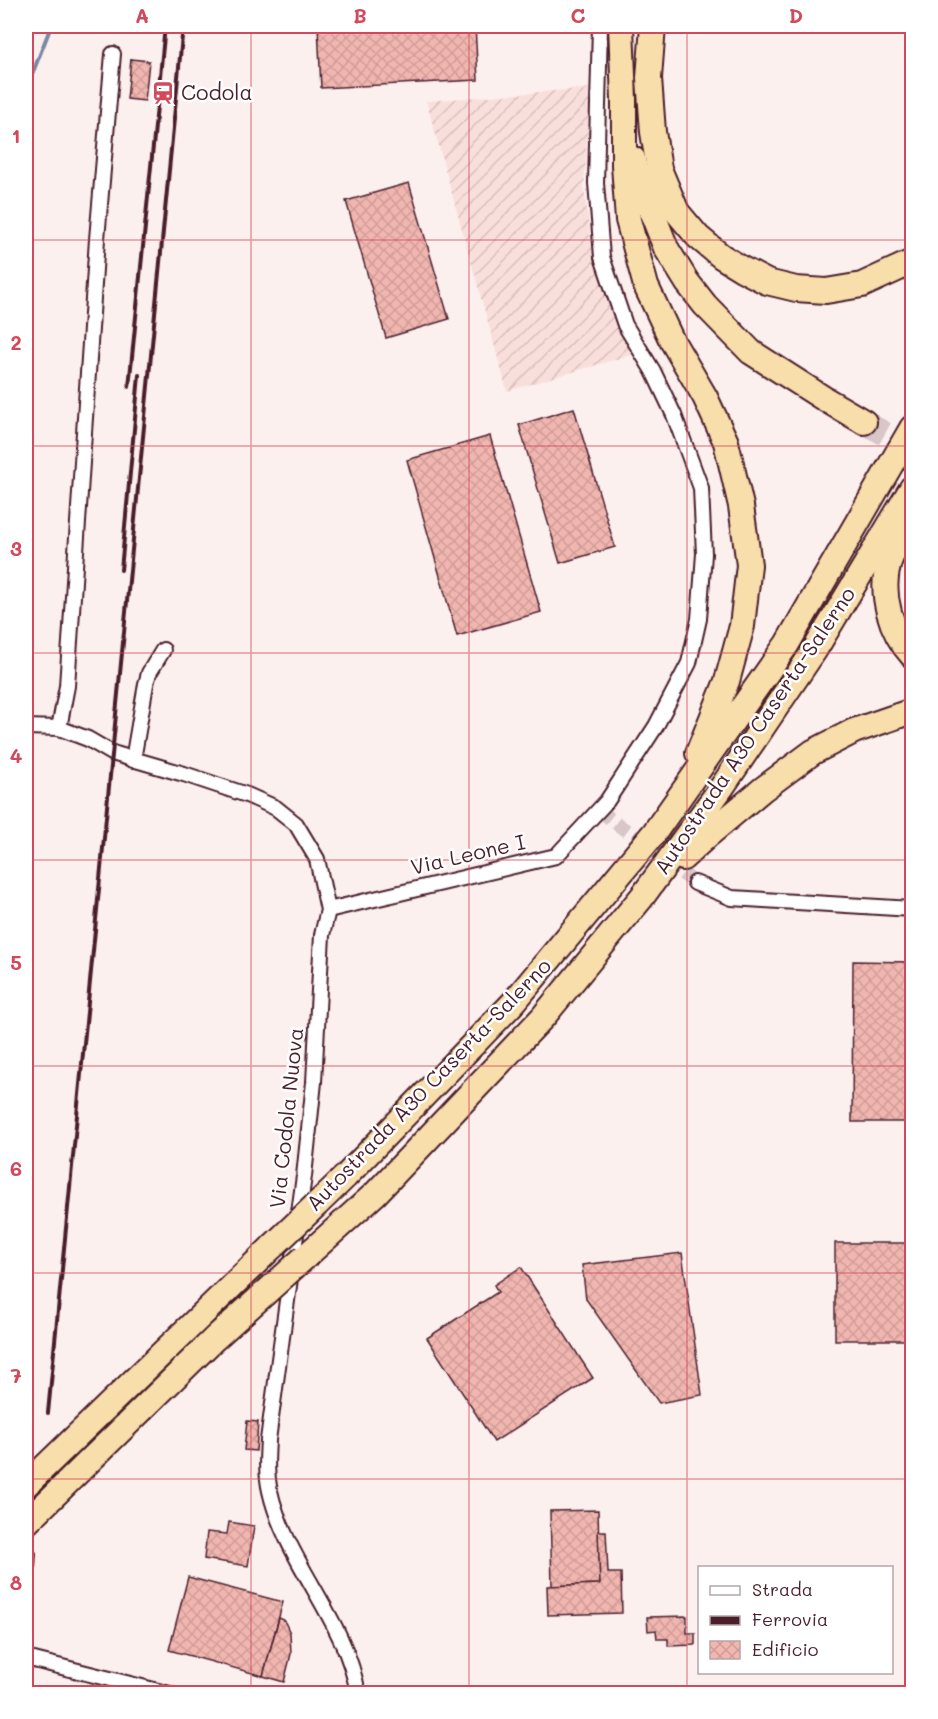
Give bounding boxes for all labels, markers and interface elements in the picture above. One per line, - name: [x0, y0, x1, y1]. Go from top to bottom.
- text: A: [135, 2, 149, 28]
- text: B: [353, 2, 367, 28]
- text: C: [571, 2, 586, 28]
- text: D: [789, 2, 803, 28]
- place label: Codola: [181, 78, 253, 105]
- station icon: Codola: [150, 80, 176, 106]
- text: 1: [12, 122, 20, 148]
- text: 2: [10, 329, 22, 355]
- text: 3: [10, 535, 22, 561]
- street label: Autostrada A30 Caserta-Salerno: [647, 581, 860, 879]
- text: 4: [10, 742, 23, 768]
- street label: Via Leone I: [408, 827, 528, 880]
- text: 5: [10, 949, 22, 975]
- street label: Autostrada A30 Caserta-Salerno: [300, 952, 556, 1216]
- street label: Via Codola Nuova: [263, 1026, 308, 1210]
- text: 6: [10, 1155, 22, 1181]
- text: 7: [10, 1362, 22, 1388]
- legend: [698, 1566, 893, 1674]
- text: 8: [10, 1569, 22, 1595]
- text: Strada: [752, 1577, 813, 1601]
- text: Ferrovia: [752, 1607, 828, 1631]
- text: Edificio: [752, 1637, 819, 1661]

